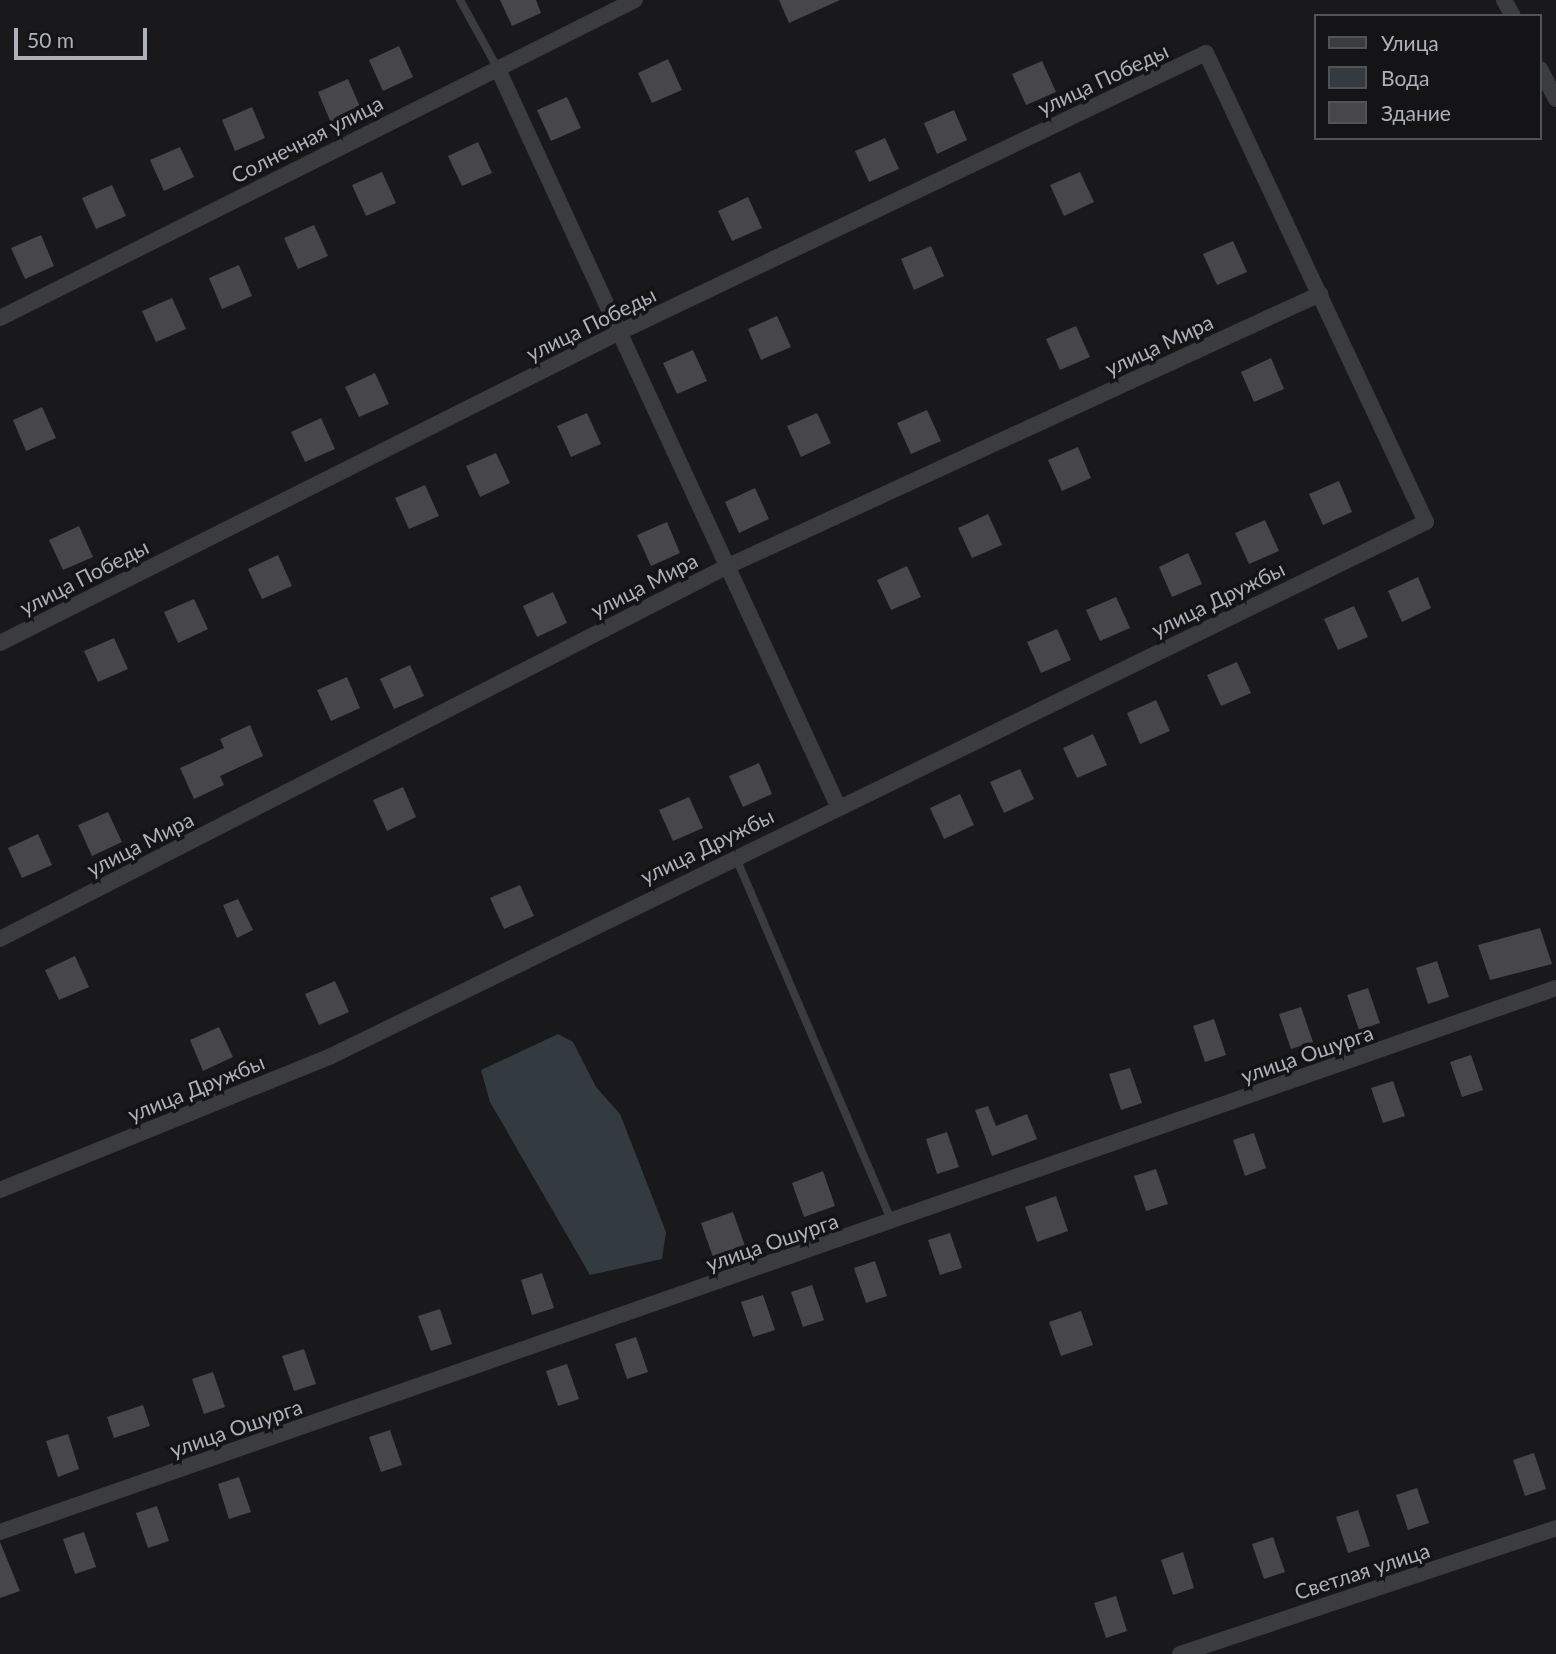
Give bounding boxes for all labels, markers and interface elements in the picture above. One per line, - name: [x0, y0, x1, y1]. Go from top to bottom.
- scale bar: [18, 14, 150, 58]
- legend: [1314, 14, 1542, 140]
- text: 50 m: [27, 27, 74, 52]
- text: Улица: [1381, 30, 1439, 55]
- street label: улица Победы: [1034, 38, 1172, 120]
- text: Вода: [1381, 65, 1429, 90]
- street label: Солнечная улица: [227, 90, 387, 188]
- text: Здание: [1381, 100, 1451, 125]
- street label: улица Победы: [522, 282, 660, 366]
- street label: улица Мира: [1101, 309, 1217, 381]
- street label: улица Победы: [15, 534, 153, 620]
- street label: улица Мира: [586, 547, 702, 623]
- street label: улица Дружбы: [1147, 556, 1289, 642]
- street label: улица Дружбы: [636, 803, 778, 889]
- street label: улица Мира: [82, 806, 198, 882]
- street label: улица Ошурга: [1238, 1020, 1376, 1088]
- street label: улица Дружбы: [124, 1049, 268, 1127]
- street label: улица Ошурга: [703, 1208, 841, 1276]
- street label: улица Ошурга: [167, 1394, 305, 1462]
- street label: Светлая улица: [1291, 1537, 1433, 1605]

